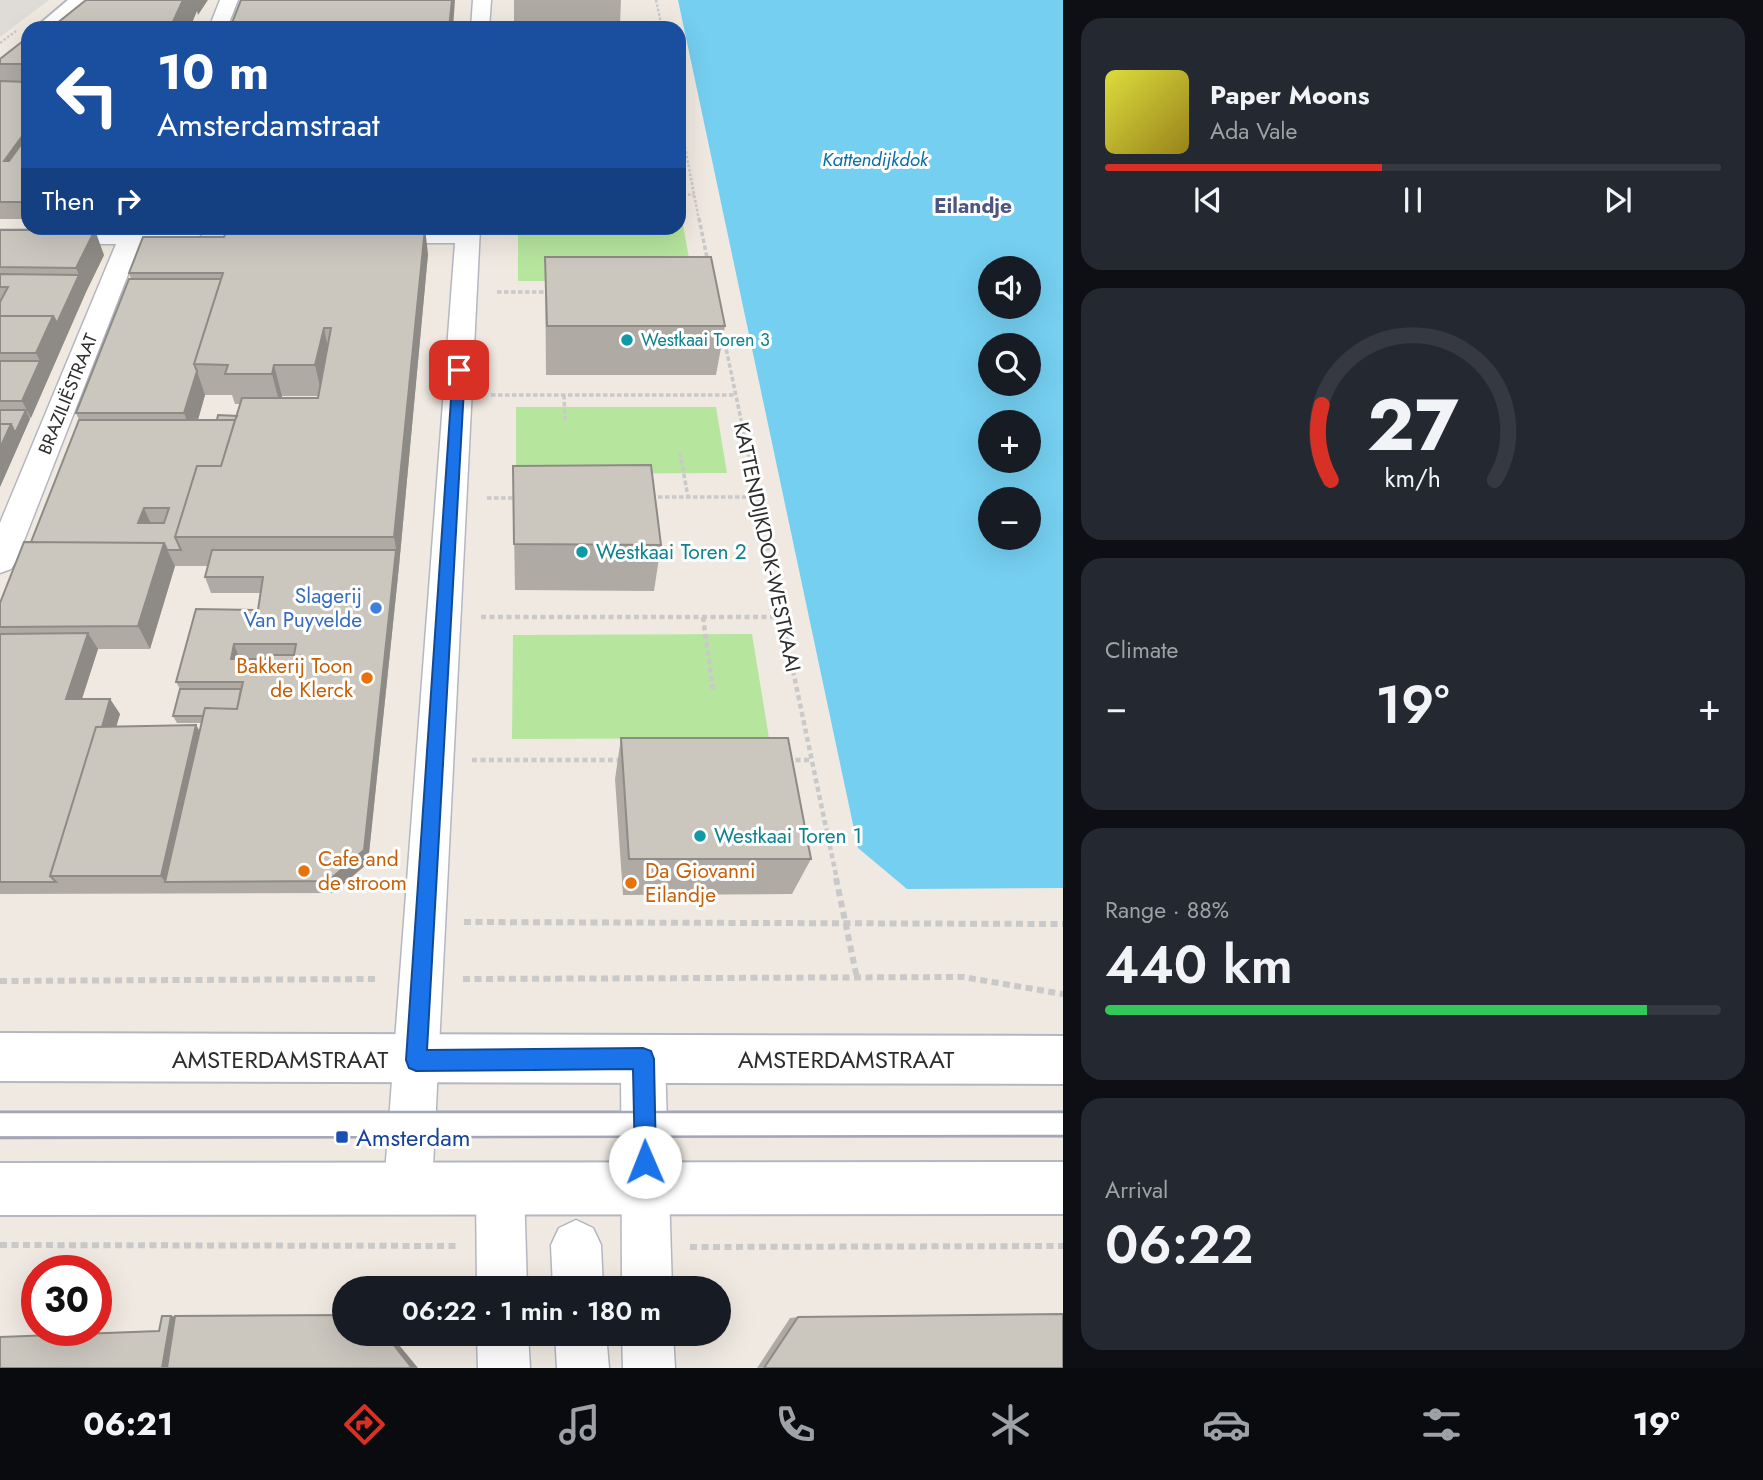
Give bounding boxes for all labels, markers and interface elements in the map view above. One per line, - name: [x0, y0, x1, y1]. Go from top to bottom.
- text: 10 m: [157, 37, 269, 107]
- icon: left: [42, 49, 133, 140]
- text: Paper Moons: [1210, 76, 1370, 114]
- text: Amsterdamstraat: [157, 102, 380, 148]
- text: Ada Vale: [1210, 114, 1297, 148]
- water label: Kattendijkdok: [822, 146, 929, 173]
- icon: previous: [1189, 181, 1227, 219]
- icon: pause: [1394, 181, 1432, 219]
- icon: next: [1599, 181, 1637, 219]
- text: Then: [42, 182, 95, 220]
- icon: right: [109, 182, 147, 220]
- district label: Eilandje: [934, 191, 1012, 221]
- map controls: [978, 256, 1041, 550]
- button: sound: [978, 256, 1041, 319]
- place label: Westkaai Toren 3: [641, 327, 770, 353]
- street label: BRAZILIËSTRAAT: [32, 329, 104, 458]
- marker: Westkaai Toren 3: [619, 332, 635, 348]
- button: search: [978, 333, 1041, 396]
- pin: [429, 340, 489, 400]
- icon: arrive: [440, 351, 478, 389]
- text: 27: [1367, 372, 1459, 477]
- button: +: [978, 410, 1041, 473]
- street label: KATTENDIJKDOK-WESTKAAI: [726, 419, 808, 675]
- text: km/h: [1385, 460, 1441, 496]
- button: −: [978, 487, 1041, 550]
- place label: Westkaai Toren 2: [596, 537, 747, 567]
- marker: Westkaai Toren 2: [574, 544, 590, 560]
- place label: Slagerij Van Puyvelde: [243, 581, 362, 635]
- marker: Slagerij Van Puyvelde: [368, 600, 384, 616]
- text: Climate: [1105, 633, 1178, 667]
- place label: Bakkerij Toon de Klerck: [236, 651, 354, 705]
- text: 19°: [1376, 667, 1450, 743]
- marker: Bakkerij Toon de Klerck: [359, 670, 375, 686]
- text: −: [1105, 679, 1127, 734]
- text: +: [1698, 679, 1721, 734]
- place label: Westkaai Toren 1: [714, 821, 862, 851]
- marker: Westkaai Toren 1: [692, 828, 708, 844]
- place label: Cafe and de stroom: [318, 844, 407, 898]
- place label: Da Giovanni Eilandje: [645, 856, 755, 910]
- marker: Cafe and de stroom: [296, 863, 312, 879]
- marker: Da Giovanni Eilandje: [623, 875, 639, 891]
- text: Range · 88%: [1105, 893, 1229, 927]
- text: 440 km: [1105, 927, 1293, 1003]
- street label: AMSTERDAMSTRAAT: [172, 1042, 388, 1077]
- street label: AMSTERDAMSTRAAT: [738, 1042, 954, 1077]
- place label: Amsterdam: [356, 1120, 471, 1155]
- position arrow: [608, 1125, 682, 1199]
- marker: Amsterdam: [334, 1129, 350, 1145]
- text: Arrival: [1105, 1173, 1168, 1207]
- text: 06:22: [1105, 1207, 1254, 1283]
- speed limit sign: 30: [21, 1255, 112, 1346]
- text: 06:22 · 1 min · 180 m: [402, 1292, 661, 1330]
- icon: directions: [340, 1400, 389, 1449]
- icon: music: [555, 1400, 604, 1449]
- icon: phone: [771, 1400, 820, 1449]
- icon: climate: [986, 1400, 1035, 1449]
- icon: car: [1202, 1400, 1251, 1449]
- icon: filters: [1417, 1400, 1466, 1449]
- text: 06:21: [83, 1401, 173, 1447]
- text: 19°: [1632, 1401, 1680, 1447]

